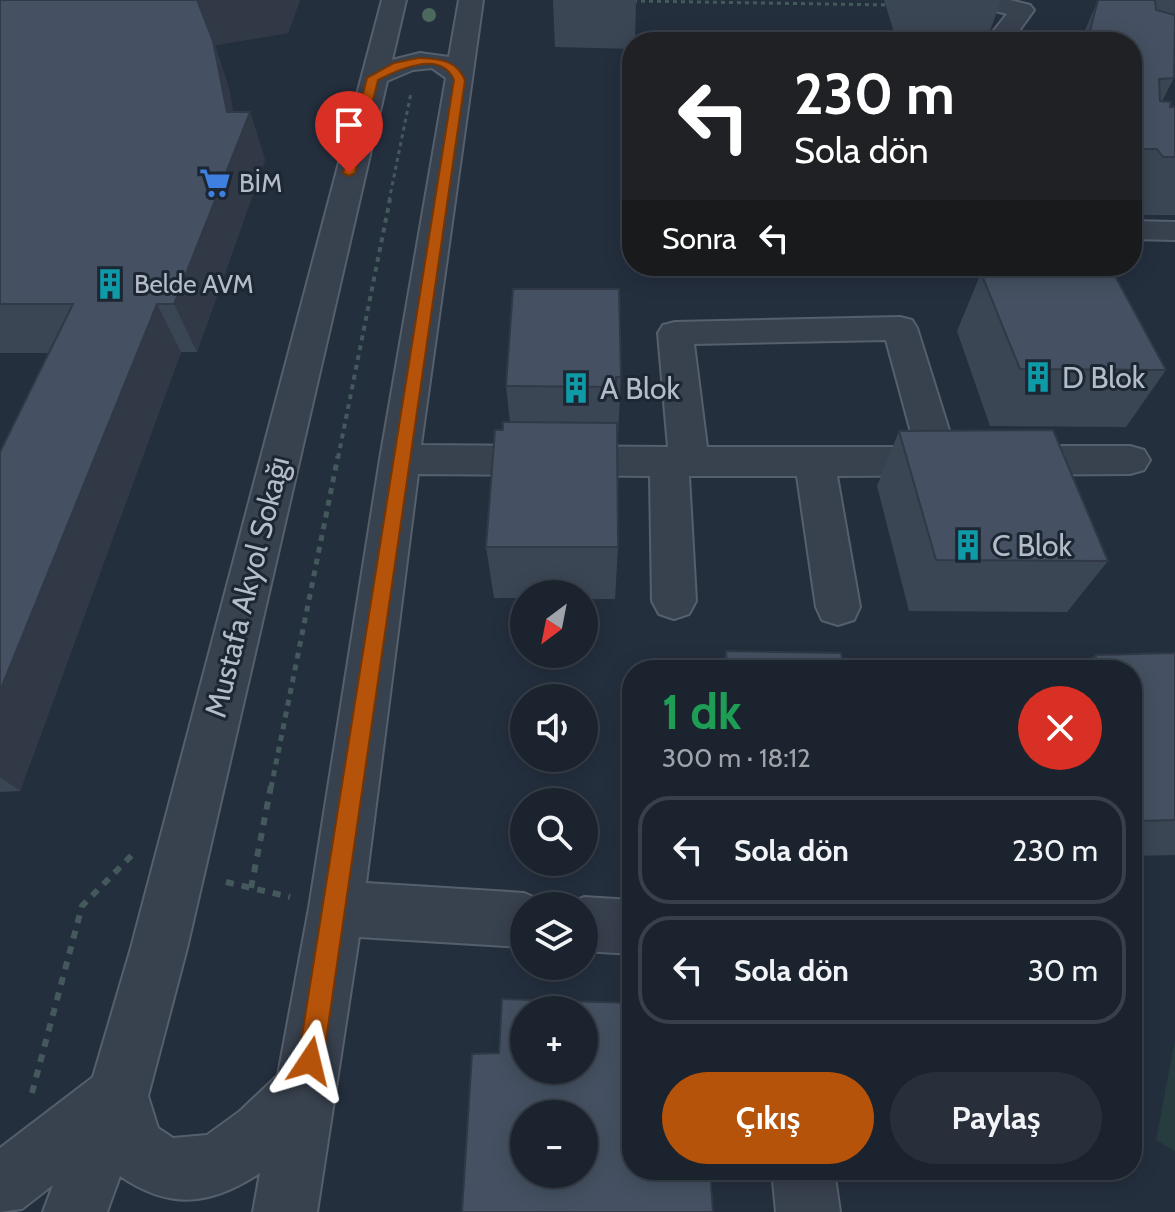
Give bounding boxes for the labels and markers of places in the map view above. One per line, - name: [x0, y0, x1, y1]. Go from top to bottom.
- pin: [315, 91, 383, 173]
- supermarket icon: BİM: [198, 166, 232, 200]
- place label: BİM: [239, 167, 282, 199]
- building icon: Belde AVM: [93, 267, 127, 301]
- place label: Belde AVM: [134, 268, 254, 300]
- place label: D Blok: [1062, 359, 1146, 396]
- building icon: D Blok: [1021, 360, 1055, 394]
- place label: A Blok: [600, 370, 680, 407]
- building icon: A Blok: [559, 371, 593, 405]
- place label: C Blok: [992, 527, 1072, 564]
- building icon: C Blok: [951, 528, 985, 562]

